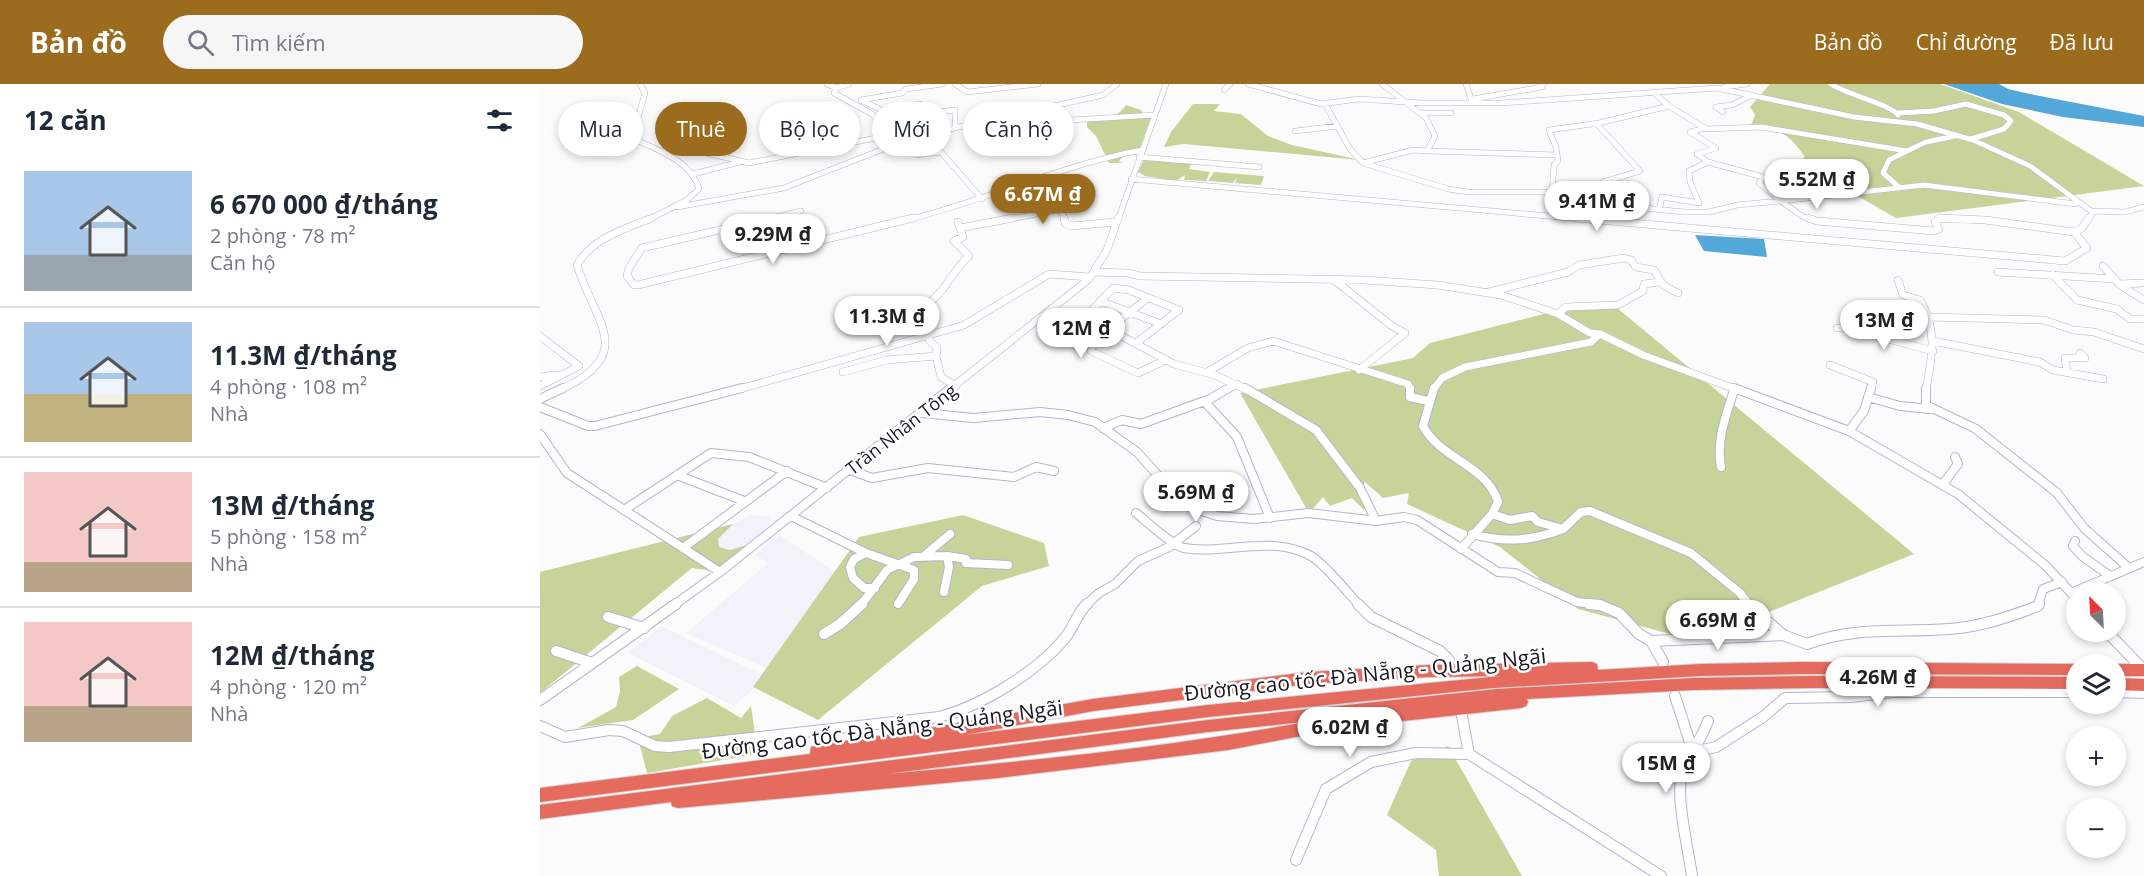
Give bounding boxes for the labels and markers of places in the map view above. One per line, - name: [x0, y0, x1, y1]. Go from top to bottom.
- pin: 5.52M ₫: [1762, 159, 1872, 210]
- pin: 6.67M ₫: [988, 174, 1098, 225]
- pin: 9.41M ₫: [1542, 181, 1652, 232]
- pin: 9.29M ₫: [718, 214, 828, 265]
- pin: 11.3M ₫: [832, 296, 942, 347]
- pin: 13M ₫: [1842, 300, 1926, 351]
- pin: 12M ₫: [1039, 308, 1123, 359]
- pin: 5.69M ₫: [1141, 472, 1251, 523]
- pin: 6.69M ₫: [1663, 600, 1773, 651]
- pin: 4.26M ₫: [1823, 657, 1933, 708]
- pin: 6.02M ₫: [1295, 707, 1405, 758]
- pin: 15M ₫: [1624, 743, 1708, 794]

